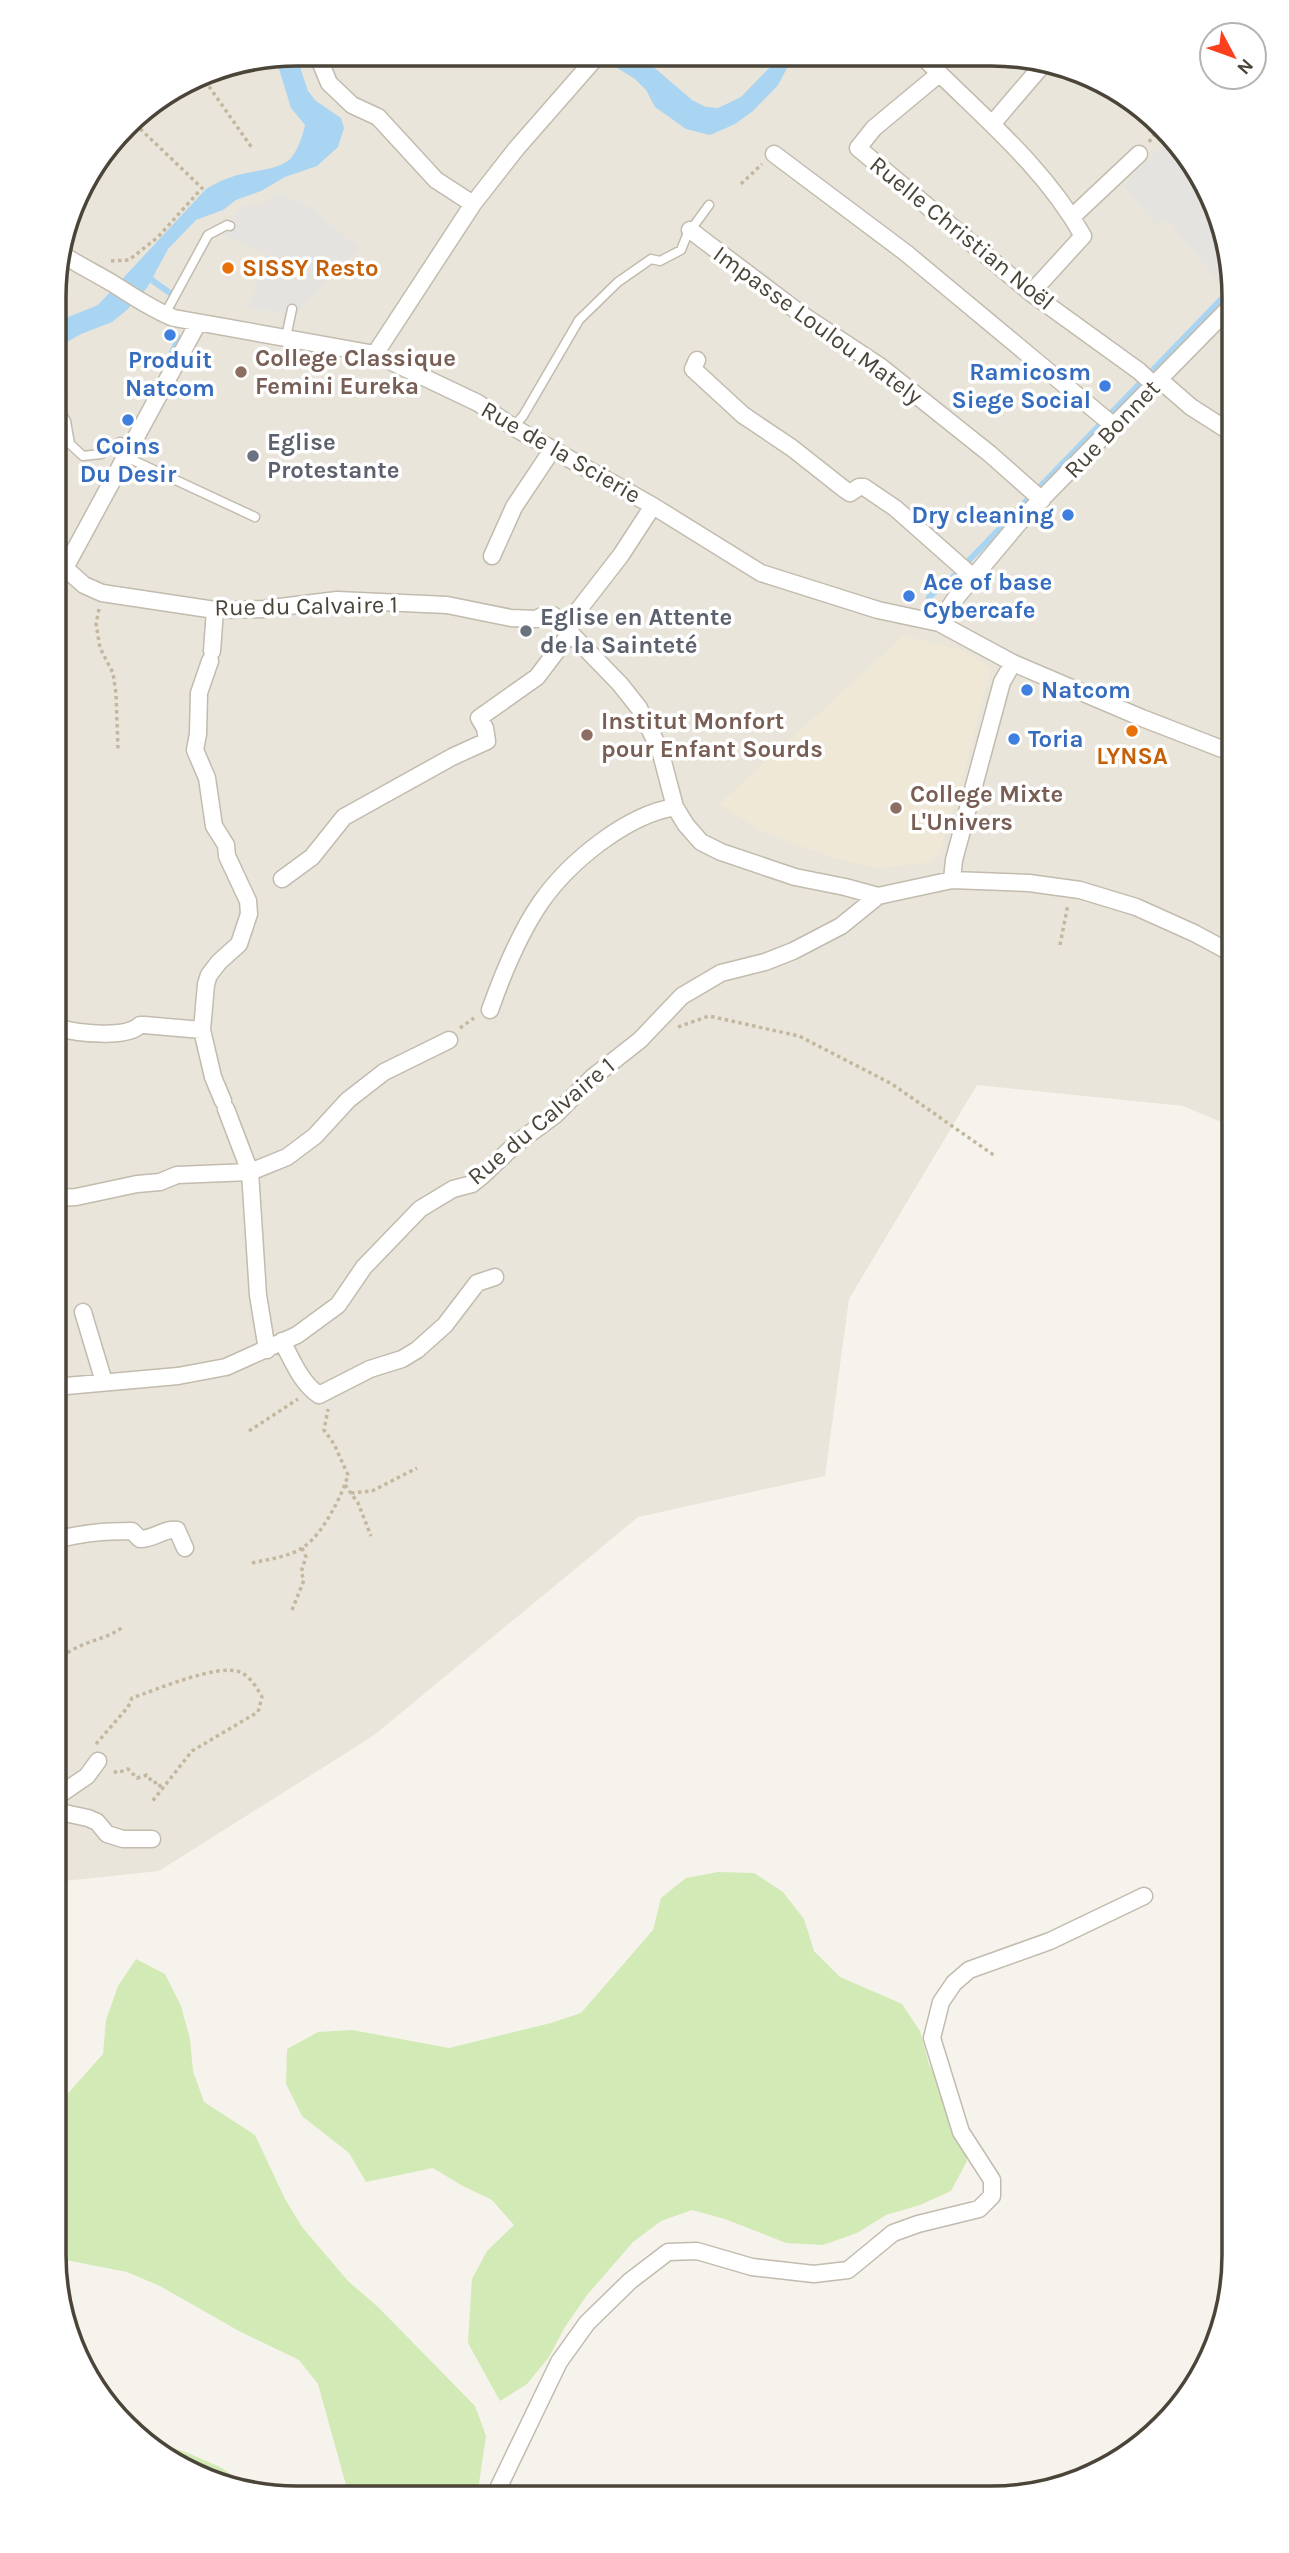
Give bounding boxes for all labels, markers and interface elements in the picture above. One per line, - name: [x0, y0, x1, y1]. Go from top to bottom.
- north arrow: [1198, 21, 1268, 91]
- text: N: [1232, 54, 1258, 79]
- street label: Ruelle Christian Noël: [864, 150, 1060, 316]
- street label: Impasse Loulou Mately: [708, 240, 928, 410]
- place label: SISSY Resto: [242, 254, 379, 282]
- marker: SISSY Resto: [220, 260, 236, 276]
- marker: Produit Natcom: [162, 327, 178, 343]
- place label: College Classique Femini Eureka: [255, 344, 456, 400]
- place label: Produit Natcom: [125, 346, 215, 402]
- place label: Ramicosm Siege Social: [952, 358, 1091, 414]
- marker: College Classique Femini Eureka: [233, 364, 249, 380]
- street label: Rue Bonnet: [1058, 374, 1166, 484]
- marker: Ramicosm Siege Social: [1097, 378, 1113, 394]
- street label: Rue de la Scierie: [476, 395, 646, 509]
- marker: Coins Du Desir: [120, 412, 136, 428]
- place label: Eglise Protestante: [267, 428, 399, 484]
- place label: Coins Du Desir: [80, 432, 177, 488]
- marker: Eglise Protestante: [245, 448, 261, 464]
- place label: Dry cleaning: [911, 501, 1054, 529]
- marker: Dry cleaning: [1060, 507, 1076, 523]
- place label: Ace of base Cybercafe: [923, 568, 1052, 624]
- marker: Ace of base Cybercafe: [901, 588, 917, 604]
- street label: Rue du Calvaire 1: [214, 590, 398, 622]
- place label: Eglise en Attente de la Sainteté: [540, 603, 732, 659]
- marker: Eglise en Attente de la Sainteté: [518, 623, 534, 639]
- place label: Natcom: [1041, 676, 1131, 704]
- marker: Natcom: [1019, 682, 1035, 698]
- place label: Institut Monfort pour Enfant Sourds: [601, 707, 823, 763]
- marker: LYNSA: [1124, 723, 1140, 739]
- place label: Toria: [1028, 725, 1084, 753]
- marker: Institut Monfort pour Enfant Sourds: [579, 727, 595, 743]
- marker: Toria: [1006, 731, 1022, 747]
- place label: LYNSA: [1096, 742, 1168, 770]
- place label: College Mixte L'Univers: [910, 780, 1063, 836]
- marker: College Mixte L'Univers: [888, 800, 904, 816]
- street label: Rue du Calvaire 1: [462, 1051, 620, 1191]

